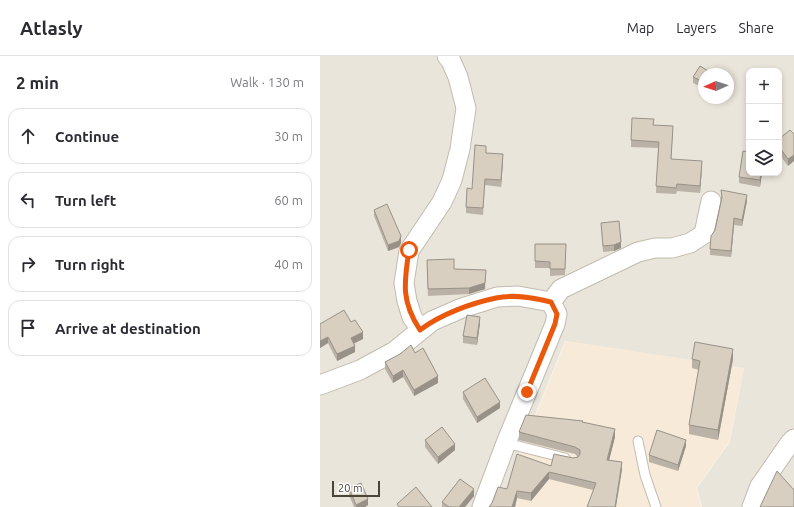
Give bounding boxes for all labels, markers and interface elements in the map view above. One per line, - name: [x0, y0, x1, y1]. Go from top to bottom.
- text: Atlasly: [20, 17, 83, 39]
- text: Map: [627, 20, 654, 36]
- text: Layers: [676, 20, 716, 36]
- text: Share: [738, 20, 774, 36]
- north arrow: [698, 68, 734, 104]
- map controls: [746, 68, 782, 176]
- button: +: [746, 68, 782, 104]
- text: 2 min: [16, 73, 59, 92]
- text: Walk · 130 m: [230, 75, 304, 89]
- button: −: [746, 104, 782, 140]
- icon: ahead: [17, 125, 39, 147]
- text: Continue: [55, 128, 119, 145]
- text: 30 m: [274, 129, 303, 143]
- button: layers: [746, 140, 782, 176]
- icon: left: [17, 189, 39, 211]
- text: Turn left: [55, 192, 116, 209]
- text: 60 m: [274, 193, 303, 207]
- route start: [400, 241, 418, 259]
- icon: right: [17, 253, 39, 275]
- text: Turn right: [55, 256, 125, 273]
- text: 40 m: [274, 257, 303, 271]
- icon: arrive: [17, 317, 39, 339]
- text: Arrive at destination: [55, 320, 201, 337]
- route end: [518, 383, 536, 401]
- scale bar: [332, 479, 380, 498]
- text: 20 m: [338, 482, 362, 494]

